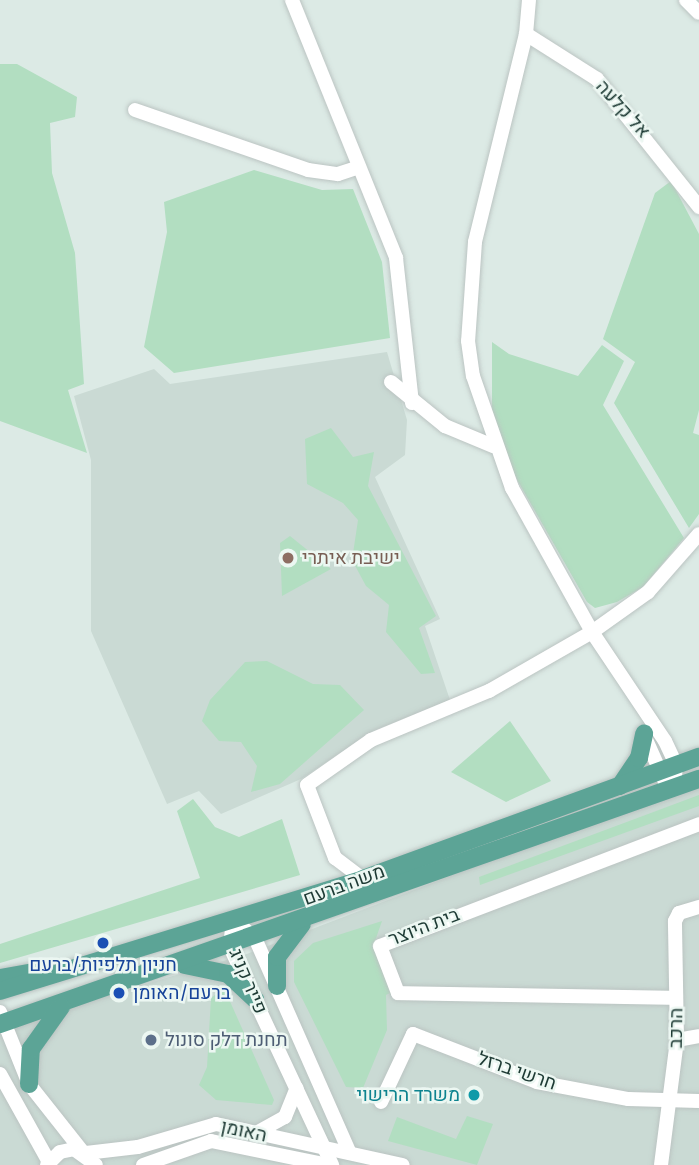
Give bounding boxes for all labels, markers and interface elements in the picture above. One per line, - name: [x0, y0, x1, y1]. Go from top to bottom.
- street label: אל קלעה: [591, 75, 655, 143]
- place label: ישיבת איתרי: [302, 547, 400, 569]
- marker: ישיבת איתרי: [280, 550, 296, 566]
- street label: משה ברעם: [300, 860, 388, 910]
- street label: בית היוצר: [385, 903, 463, 951]
- marker: חניון תלפיות/ברעם: [95, 935, 111, 951]
- street label: פייר קניג: [224, 945, 272, 1017]
- place label: חניון תלפיות/ברעם: [29, 954, 177, 976]
- place label: ברעם/האומן: [133, 982, 231, 1004]
- marker: ברעם/האומן: [111, 985, 127, 1001]
- street label: הרכב: [664, 1007, 688, 1049]
- place label: תחנת דלק סונול: [165, 1029, 288, 1051]
- marker: תחנת דלק סונול: [143, 1032, 159, 1048]
- street label: חרשי ברזל: [475, 1047, 559, 1095]
- place label: משרד הרישוי: [357, 1084, 460, 1106]
- marker: משרד הרישוי: [466, 1087, 482, 1103]
- street label: האומן: [219, 1115, 269, 1147]

